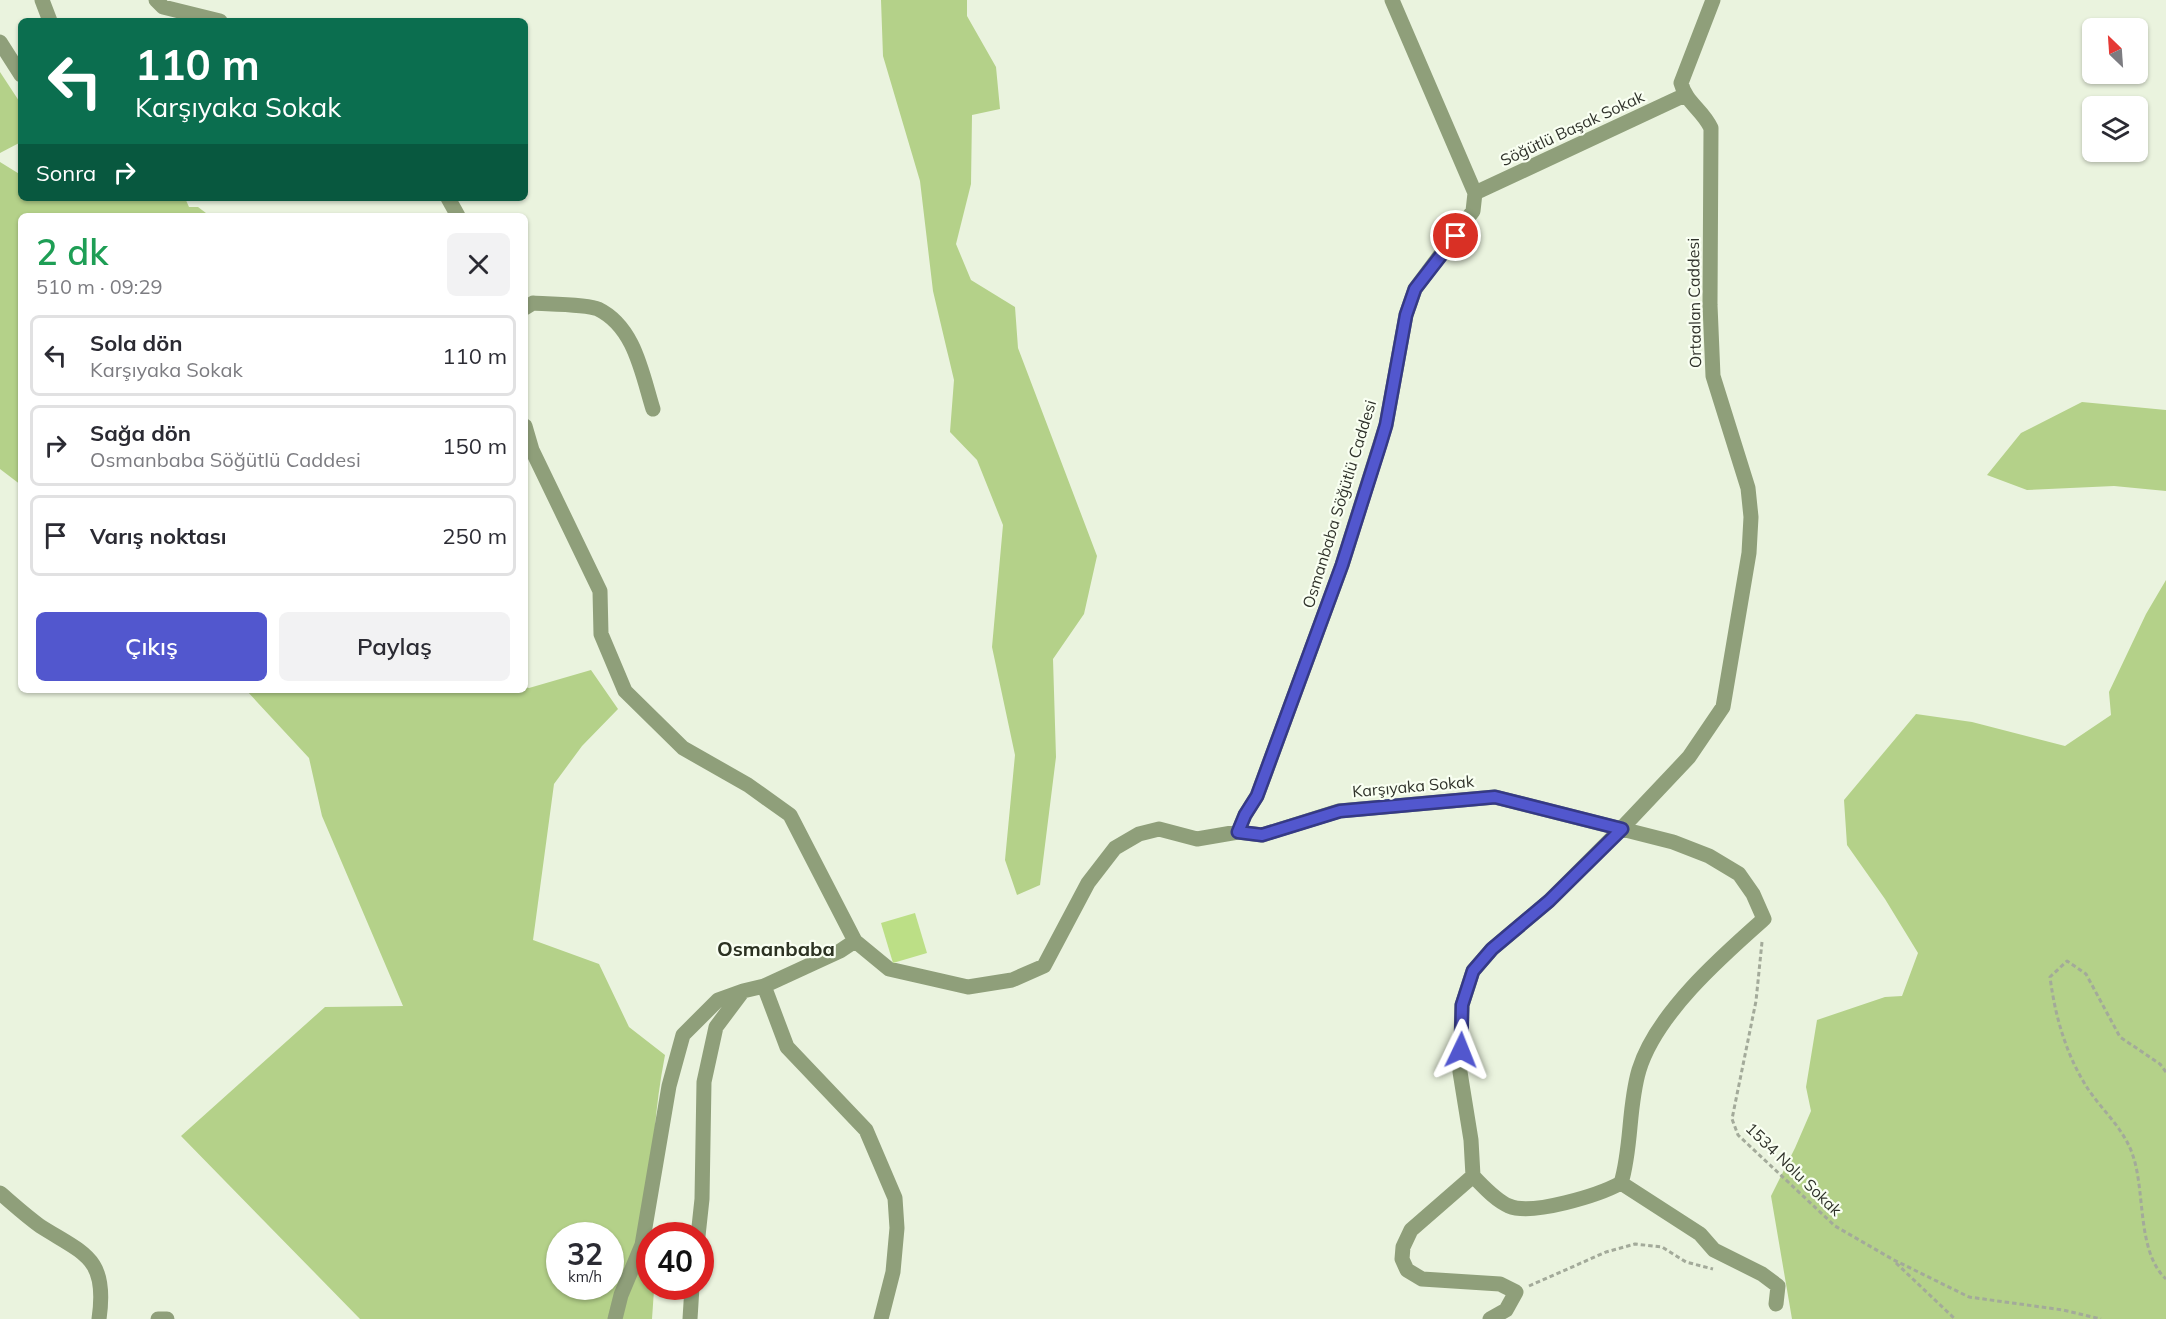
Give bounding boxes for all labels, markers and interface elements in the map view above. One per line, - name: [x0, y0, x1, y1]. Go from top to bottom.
- north arrow: [2082, 18, 2148, 84]
- map controls: [2082, 18, 2148, 162]
- text: 110 m: [135, 38, 260, 91]
- icon: left: [36, 42, 114, 120]
- street label: Söğütlü Başak Sokak: [1497, 86, 1648, 170]
- text: Karşıyaka Sokak: [135, 90, 341, 124]
- button: layers: [2082, 96, 2148, 162]
- icon: right: [108, 156, 141, 189]
- text: Sonra: [36, 159, 96, 187]
- pin: [1430, 210, 1481, 261]
- icon: arrive: [1439, 219, 1472, 252]
- text: 2 dk: [36, 229, 108, 274]
- button: close: [447, 233, 510, 296]
- street label: Ortaalan Caddesi: [1683, 238, 1705, 368]
- text: 510 m · 09:29: [36, 274, 162, 299]
- text: Sola dön: [90, 329, 183, 357]
- icon: left: [39, 339, 72, 372]
- text: 110 m: [442, 342, 507, 370]
- text: Karşıyaka Sokak: [90, 357, 243, 382]
- street label: Osmanbaba Söğütlü Caddesi: [1298, 397, 1380, 611]
- text: Sağa dön: [90, 419, 191, 447]
- icon: right: [39, 429, 72, 462]
- text: 150 m: [442, 432, 507, 460]
- text: Osmanbaba Söğütlü Caddesi: [90, 447, 361, 472]
- icon: arrive: [39, 519, 72, 552]
- text: Varış noktası: [90, 522, 226, 550]
- text: 250 m: [442, 522, 507, 550]
- button: Çıkış: [36, 612, 267, 681]
- button: Paylaş: [279, 612, 510, 681]
- street label: Karşıyaka Sokak: [1351, 771, 1475, 801]
- district label: Osmanbaba: [717, 936, 835, 961]
- position arrow: [1429, 1018, 1493, 1082]
- street label: 1534 Nolu Sokak: [1742, 1118, 1847, 1220]
- speed limit sign: 40: [636, 1222, 714, 1300]
- text: 32: [567, 1235, 603, 1273]
- text: km/h: [568, 1267, 602, 1286]

